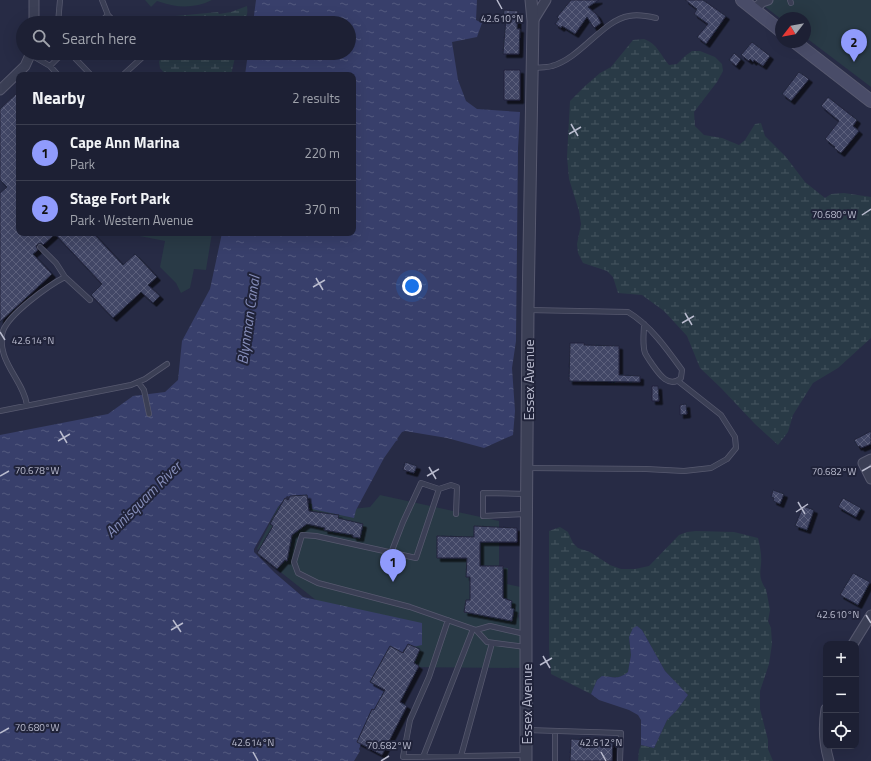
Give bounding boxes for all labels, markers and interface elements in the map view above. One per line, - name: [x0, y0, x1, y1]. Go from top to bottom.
- text: 42.610°N: [481, 11, 523, 26]
- north arrow: [775, 12, 811, 48]
- search box: [16, 16, 356, 60]
- icon: search: [30, 27, 52, 49]
- text: Search here: [62, 27, 136, 50]
- pin: 2: [841, 29, 867, 62]
- text: Nearby: [32, 85, 85, 111]
- text: 2 results: [292, 88, 340, 108]
- text: Cape Ann Marina: [70, 131, 180, 154]
- text: 1: [41, 143, 49, 163]
- text: 220 m: [304, 143, 340, 163]
- text: Park: [70, 154, 95, 174]
- text: Stage Fort Park: [70, 187, 170, 210]
- text: 2: [41, 199, 49, 219]
- text: 370 m: [304, 199, 340, 219]
- text: 70.680°W: [812, 207, 856, 222]
- text: Park · Western Avenue: [70, 210, 193, 230]
- water label: Blynman Canal: [230, 273, 266, 366]
- your location: [402, 276, 422, 296]
- text: 42.614°N: [12, 333, 54, 348]
- street label: Essex Avenue: [518, 340, 539, 420]
- water label: Annisquam River: [100, 454, 188, 542]
- text: 70.678°W: [15, 463, 59, 478]
- text: 70.682°W: [812, 464, 856, 479]
- pin: 1: [380, 549, 406, 582]
- text: 42.610°N: [817, 607, 859, 622]
- map controls: [823, 641, 859, 749]
- button: +: [823, 641, 859, 677]
- street label: Essex Avenue: [516, 664, 537, 744]
- button: −: [823, 677, 859, 713]
- button: locate: [823, 713, 859, 749]
- text: 70.680°W: [15, 720, 59, 735]
- text: 42.614°N: [232, 735, 274, 750]
- text: 42.612°N: [580, 735, 622, 750]
- text: 70.682°W: [367, 738, 411, 753]

